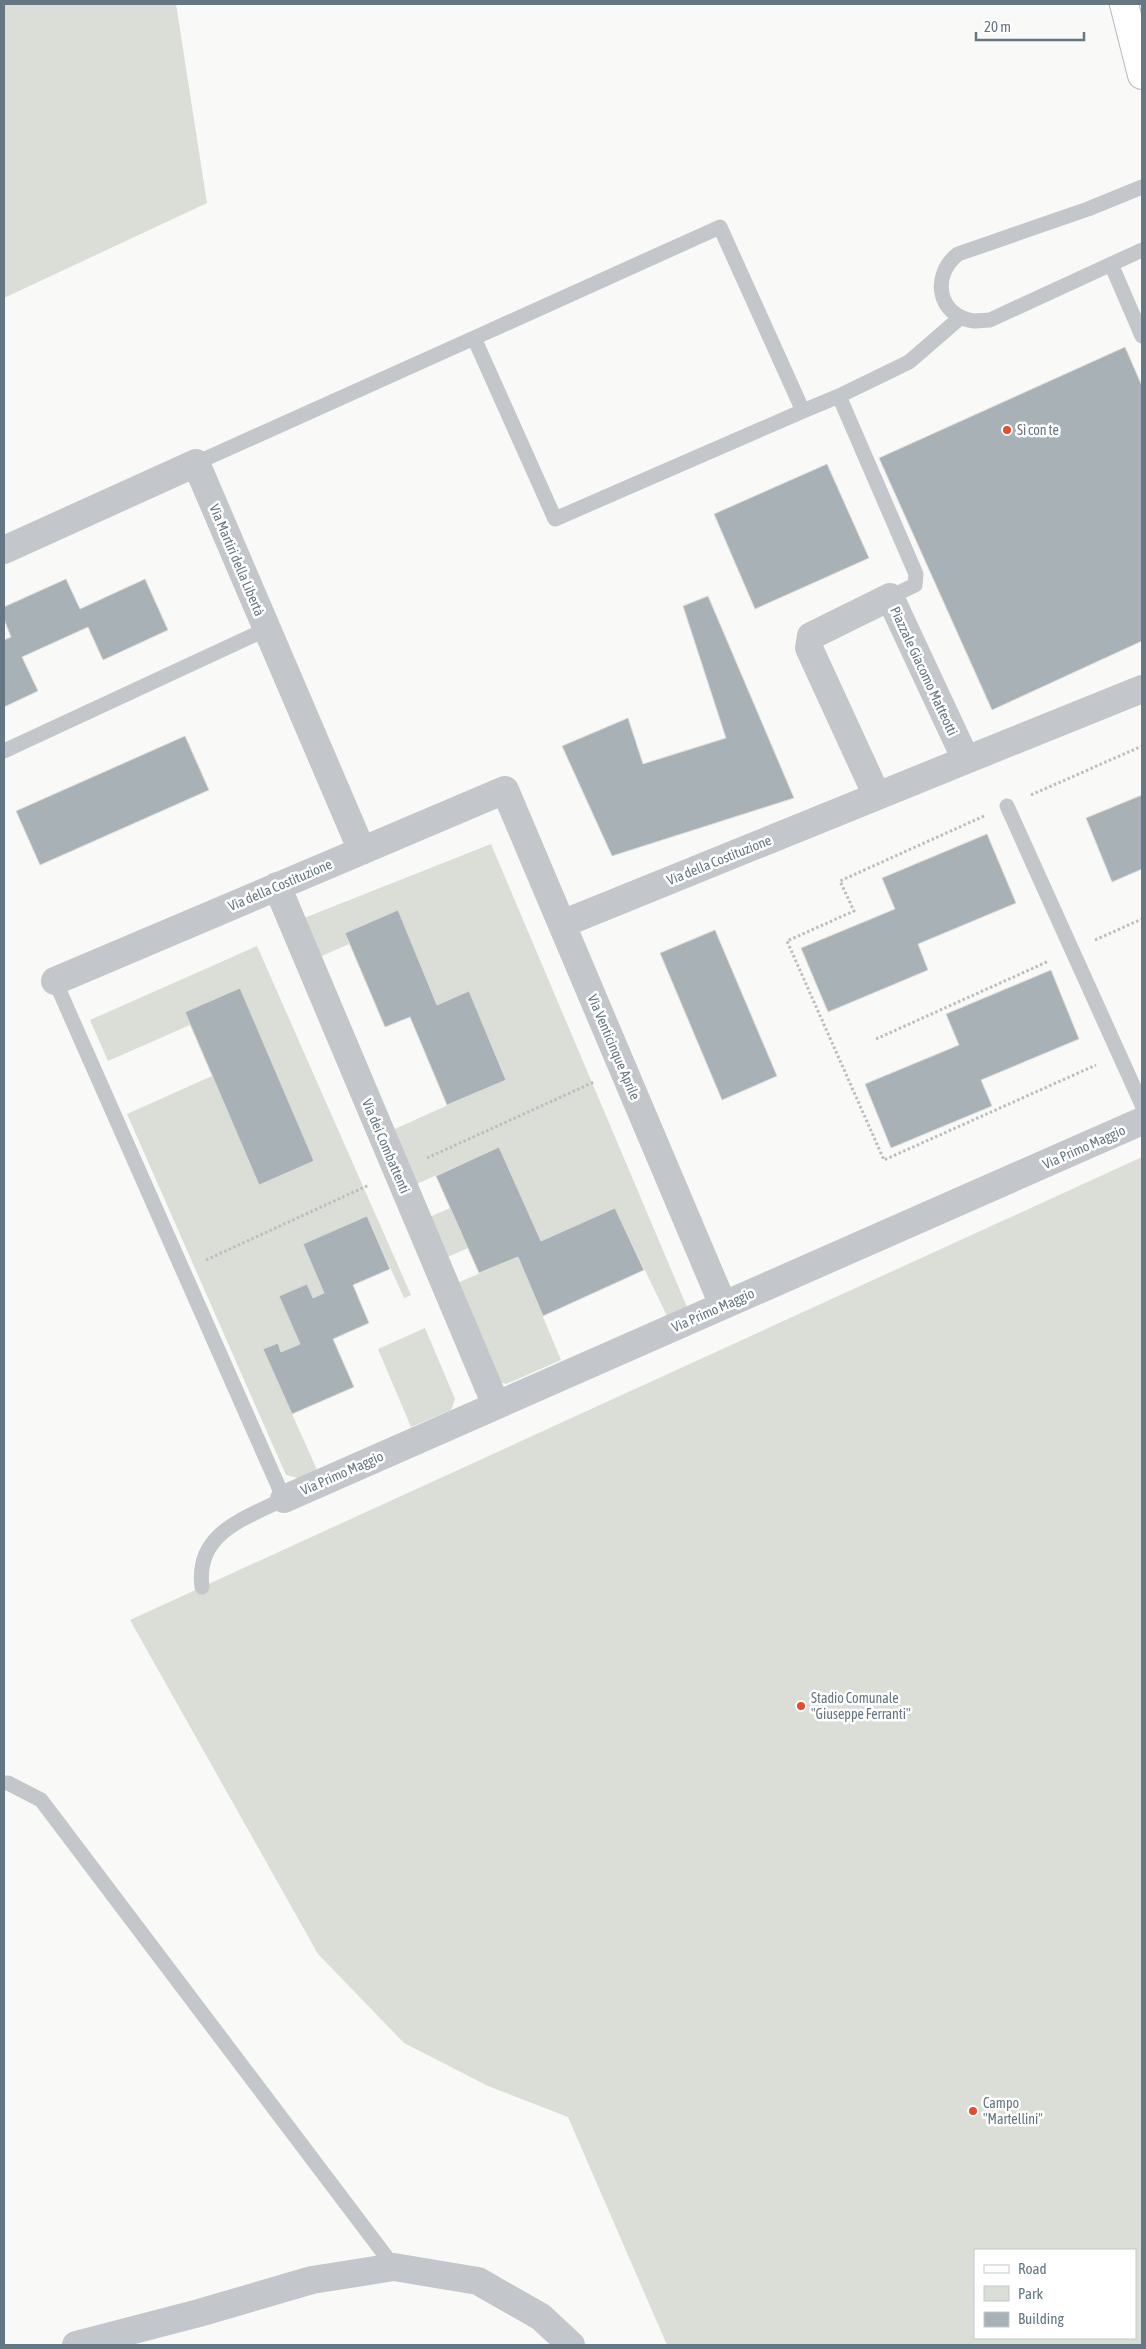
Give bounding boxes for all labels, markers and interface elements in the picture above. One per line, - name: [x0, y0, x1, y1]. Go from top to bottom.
- scale bar: [976, 10, 1084, 42]
- text: 20 m: [984, 18, 1011, 35]
- place label: Sì con te: [1017, 422, 1059, 438]
- marker: Sì con te: [1001, 424, 1013, 436]
- street label: Via Martiri della Libertà: [206, 502, 268, 618]
- street label: Piazzale Giacomo Matteotti: [887, 604, 961, 738]
- street label: Via della Costituzione: [664, 832, 774, 888]
- street label: Via della Costituzione: [226, 856, 334, 914]
- street label: Via Venticinque Aprile: [585, 992, 643, 1102]
- street label: Via dei Combattenti: [359, 1096, 413, 1196]
- street label: Via Primo Maggio: [1040, 1122, 1128, 1172]
- street label: Via Primo Maggio: [669, 1285, 757, 1335]
- street label: Via Primo Maggio: [298, 1448, 386, 1498]
- place label: Stadio Comunale "Giuseppe Ferranti": [811, 1690, 911, 1722]
- marker: Stadio Comunale "Giuseppe Ferranti": [795, 1700, 807, 1712]
- place label: Campo "Martellini": [983, 2095, 1043, 2127]
- marker: Campo "Martellini": [967, 2105, 979, 2117]
- legend: [974, 2249, 1136, 2339]
- text: Road: [1018, 2260, 1047, 2277]
- text: Park: [1018, 2285, 1043, 2302]
- text: Building: [1018, 2310, 1064, 2327]

